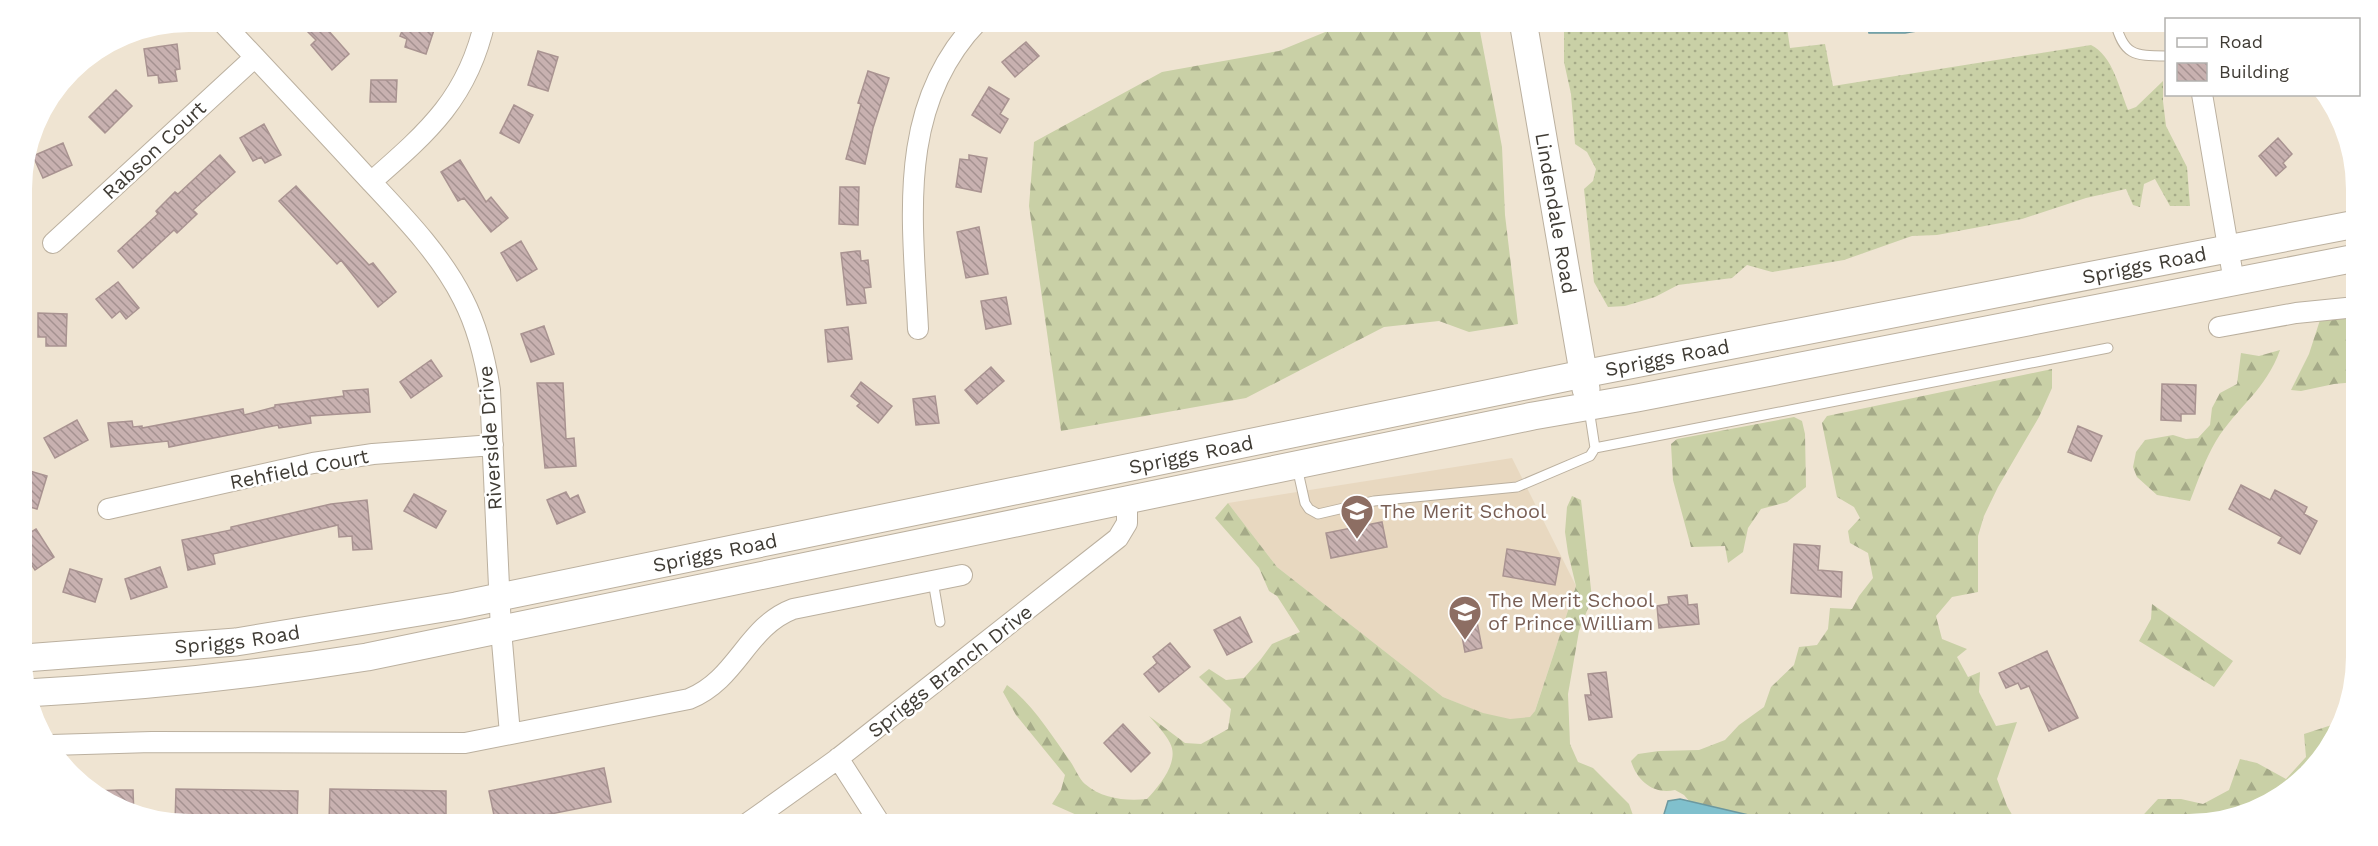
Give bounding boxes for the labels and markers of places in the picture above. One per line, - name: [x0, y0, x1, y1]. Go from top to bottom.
- school or university icon: The Merit School: [1339, 493, 1375, 540]
- place label: The Merit School: [1380, 499, 1546, 523]
- place label: The Merit School of Prince William: [1488, 588, 1654, 635]
- school or university icon: The Merit School of Prince William: [1447, 594, 1483, 641]

